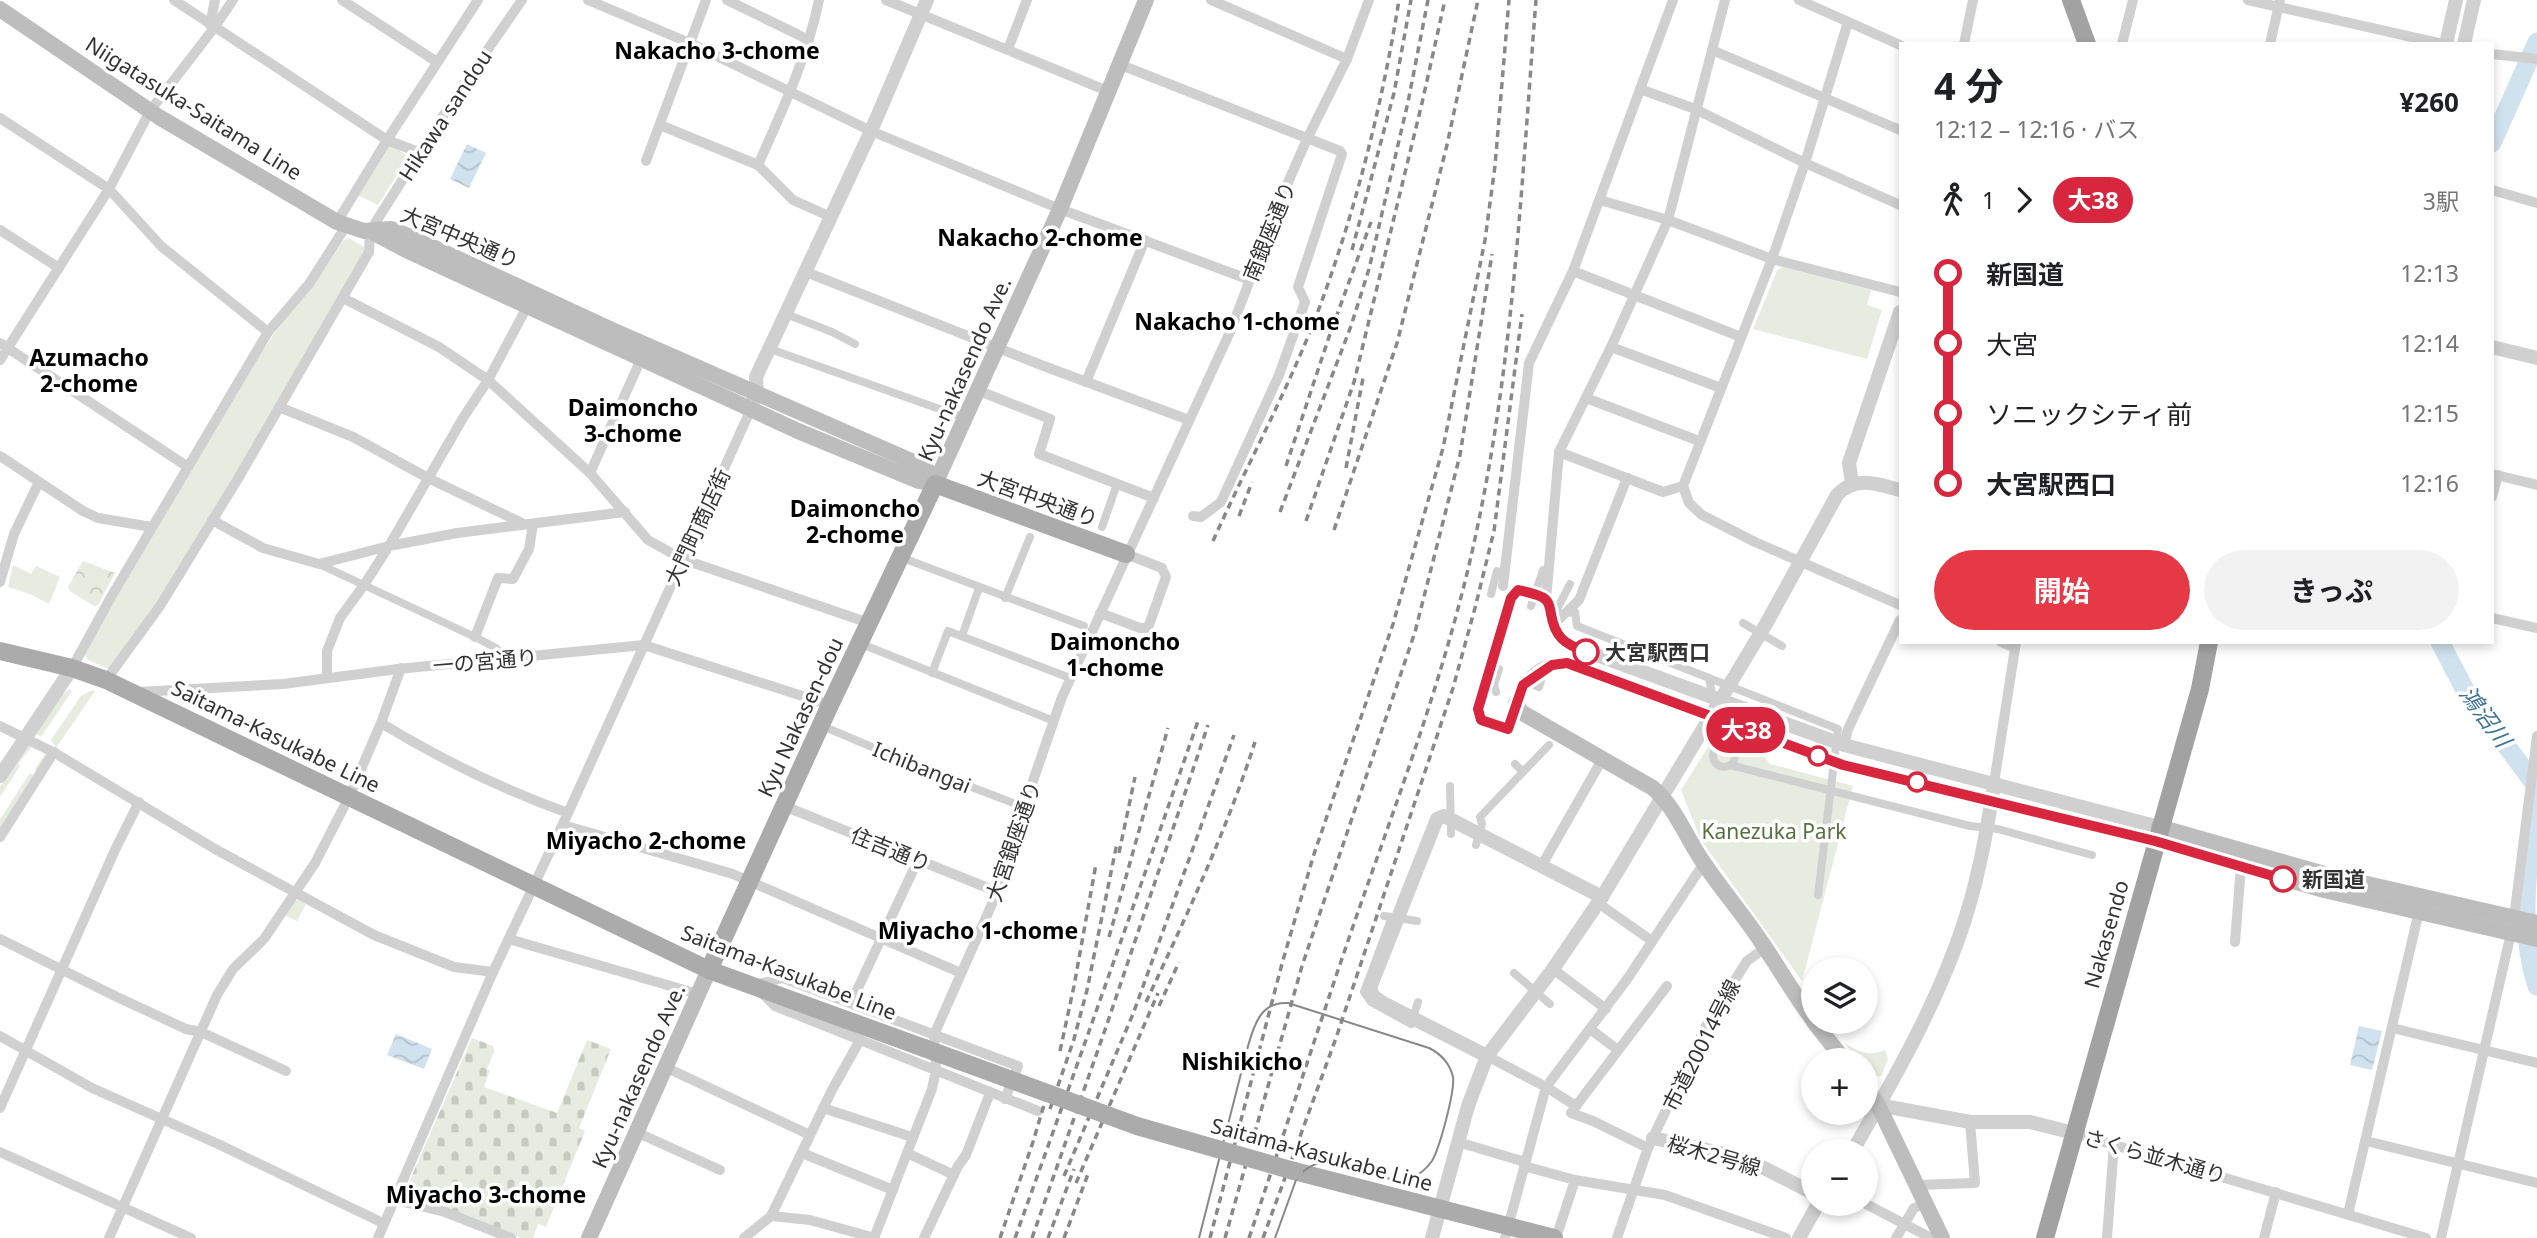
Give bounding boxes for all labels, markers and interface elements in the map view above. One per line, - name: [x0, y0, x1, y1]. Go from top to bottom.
- street label: Niigatasuka-Saitama Line: [81, 30, 307, 186]
- district label: Nakacho 3-chome: [614, 34, 820, 66]
- street label: Hikawa sandou: [392, 44, 498, 186]
- text: 4 分: [1934, 59, 2004, 111]
- text: ¥260: [2400, 84, 2459, 120]
- text: 12:12 – 12:16 · バス: [1934, 113, 2139, 145]
- street label: 南銀座通り: [1236, 177, 1302, 285]
- icon: walk: [1934, 181, 1972, 219]
- icon: forward: [2005, 181, 2043, 219]
- text: 大38: [2067, 183, 2119, 216]
- text: 1: [1982, 184, 1995, 216]
- text: 3駅: [2423, 185, 2459, 217]
- street label: 大宮中央通り: [397, 199, 523, 275]
- district label: Nakacho 2-chome: [937, 221, 1143, 253]
- text: 新国道: [1986, 256, 2064, 292]
- text: 12:13: [2400, 257, 2459, 289]
- street label: Kyu-nakasendo Ave.: [911, 273, 1017, 465]
- district label: Nakacho 1-chome: [1134, 305, 1340, 337]
- text: 大宮: [1986, 326, 2038, 362]
- text: 12:14: [2400, 327, 2459, 359]
- district label: Azumacho 2-chome: [29, 341, 149, 399]
- district label: Daimoncho 3-chome: [568, 391, 698, 449]
- text: ソニックシティ前: [1986, 396, 2192, 432]
- text: 12:15: [2400, 397, 2459, 429]
- street label: 大宮中央通り: [974, 463, 1102, 533]
- street label: 大門町商店街: [658, 464, 736, 590]
- text: 大宮駅西口: [1986, 466, 2116, 502]
- text: 12:16: [2400, 467, 2459, 499]
- district label: Daimoncho 2-chome: [790, 492, 920, 550]
- button: 開始: [1934, 550, 2190, 630]
- button: きっぷ: [2204, 550, 2459, 630]
- district label: Daimoncho 1-chome: [1050, 625, 1180, 683]
- street label: Kyu Nakasen-dou: [751, 633, 849, 801]
- place label: 大宮駅西口: [1605, 638, 1710, 666]
- marker: 大宮駅西口: [1573, 639, 1599, 665]
- street label: 一の宮通り: [431, 642, 539, 680]
- street label: Saitama-Kasukabe Line: [167, 673, 385, 799]
- water label: 鴻沼川: [2453, 679, 2521, 756]
- line badge: 大38: [1706, 707, 1786, 753]
- text: 大38: [1720, 713, 1772, 746]
- street label: Ichibangai: [869, 735, 975, 799]
- unlabelled marker: [1808, 746, 1828, 766]
- unlabelled marker: [1907, 772, 1927, 792]
- street label: 大宮銀座通り: [979, 777, 1047, 905]
- park label: Kanezuka Park: [1701, 817, 1847, 845]
- street label: 住吉通り: [847, 820, 935, 878]
- district label: Miyacho 2-chome: [546, 824, 746, 856]
- place label: 新国道: [2302, 865, 2365, 893]
- marker: 新国道: [2270, 866, 2296, 892]
- street label: Nakasendo: [2077, 877, 2135, 991]
- district label: Miyacho 1-chome: [878, 914, 1078, 946]
- street label: Saitama-Kasukabe Line: [677, 918, 901, 1026]
- map controls: [1801, 957, 1878, 1216]
- button: layers: [1801, 957, 1878, 1034]
- street label: 市道20014号線: [1656, 974, 1746, 1116]
- street label: Kyu-nakasendo Ave.: [585, 980, 691, 1172]
- district label: Nishikicho: [1181, 1045, 1303, 1077]
- button: +: [1801, 1048, 1878, 1125]
- street label: Saitama-Kasukabe Line: [1208, 1111, 1436, 1197]
- street label: さくら並木通り: [2080, 1122, 2230, 1190]
- street label: 桜木2号線: [1664, 1128, 1764, 1182]
- button: −: [1801, 1139, 1878, 1216]
- district label: Miyacho 3-chome: [386, 1178, 586, 1210]

